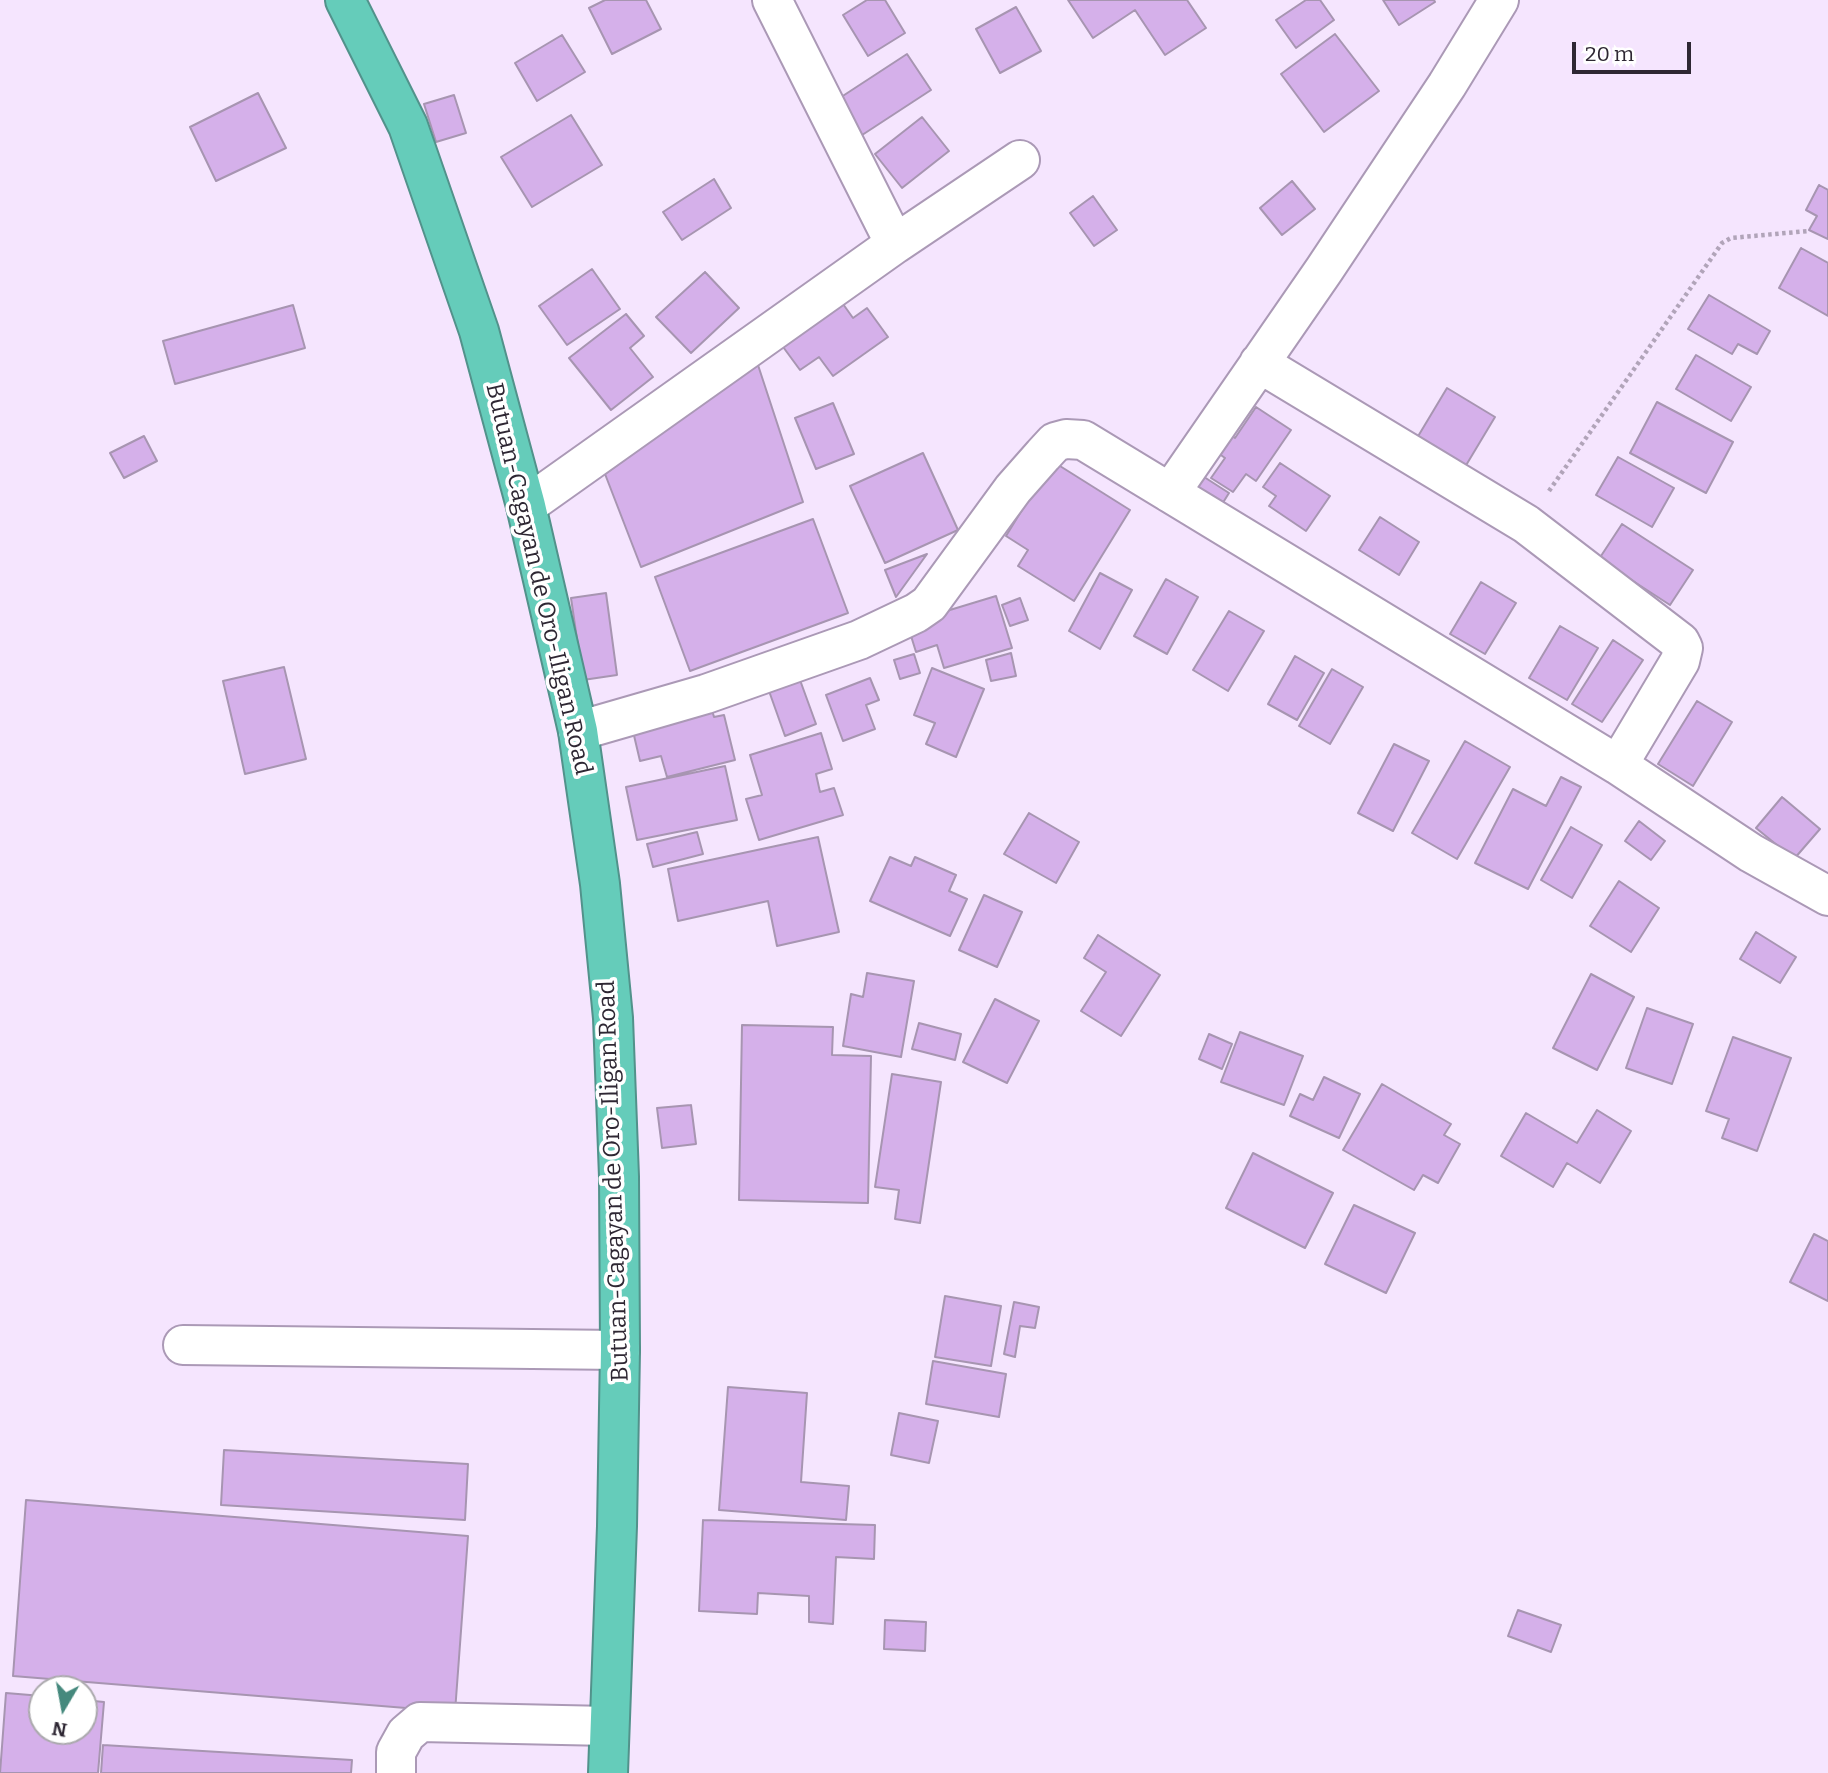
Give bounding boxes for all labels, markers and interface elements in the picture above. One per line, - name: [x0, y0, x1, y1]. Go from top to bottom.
- scale bar: [1576, 28, 1695, 72]
- text: 20 m: [1585, 41, 1634, 67]
- street label: Butuan-Cagayan de Oro-Iligan Road: [479, 380, 597, 778]
- street label: Butuan-Cagayan de Oro-Iligan Road: [593, 980, 635, 1382]
- north arrow: [28, 1675, 98, 1745]
- text: N: [50, 1717, 69, 1742]

